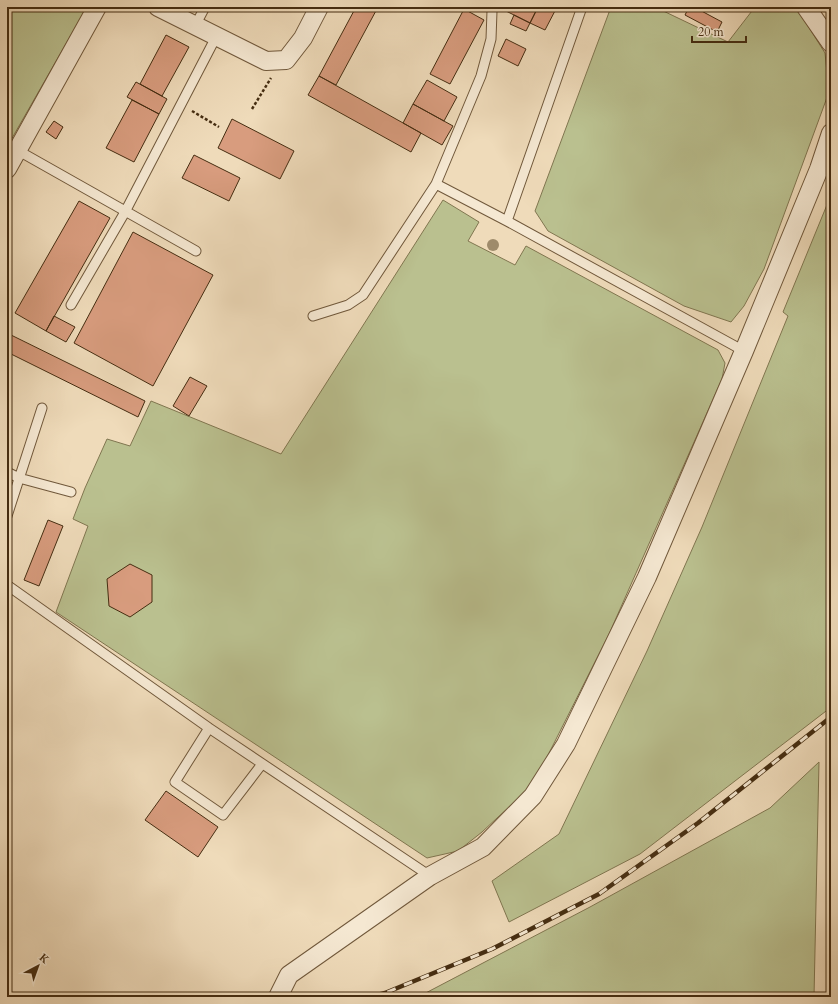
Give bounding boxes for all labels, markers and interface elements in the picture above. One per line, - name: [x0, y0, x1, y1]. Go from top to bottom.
- scale bar: [692, 18, 746, 44]
- text: 20 m: [698, 24, 725, 40]
- north arrow: [18, 946, 58, 986]
- text: K: [36, 950, 53, 967]

